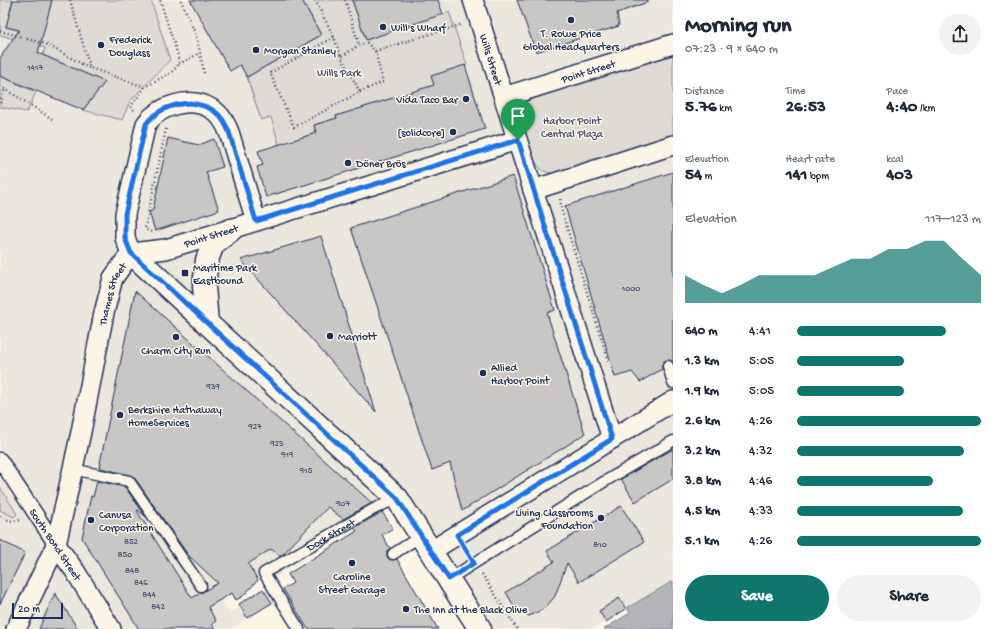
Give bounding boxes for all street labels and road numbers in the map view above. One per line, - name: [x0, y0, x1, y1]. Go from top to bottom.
- street label: Wills Street: [476, 33, 504, 88]
- street label: Point Street: [559, 58, 618, 87]
- street label: Point Street: [182, 223, 241, 251]
- street label: Thames Street: [98, 260, 131, 327]
- street label: South Bond Street: [26, 507, 84, 585]
- street label: Dock Street: [304, 517, 359, 555]

